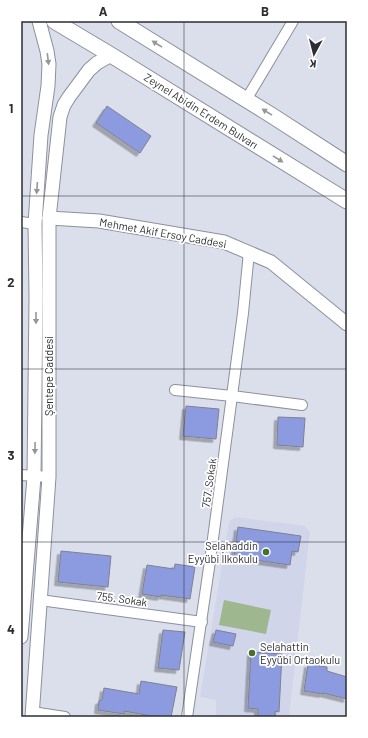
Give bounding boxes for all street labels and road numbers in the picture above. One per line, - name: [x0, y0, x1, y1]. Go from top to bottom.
- street label: Zeynel Abidin Erdem Bulvarı: [142, 70, 261, 151]
- street label: Mehmet Akif Ersoy Caddesi: [99, 215, 228, 250]
- street label: Şentepe Caddesi: [42, 336, 55, 416]
- street label: 757. Sokak: [199, 457, 218, 508]
- street label: 755. Sokak: [96, 589, 149, 609]

